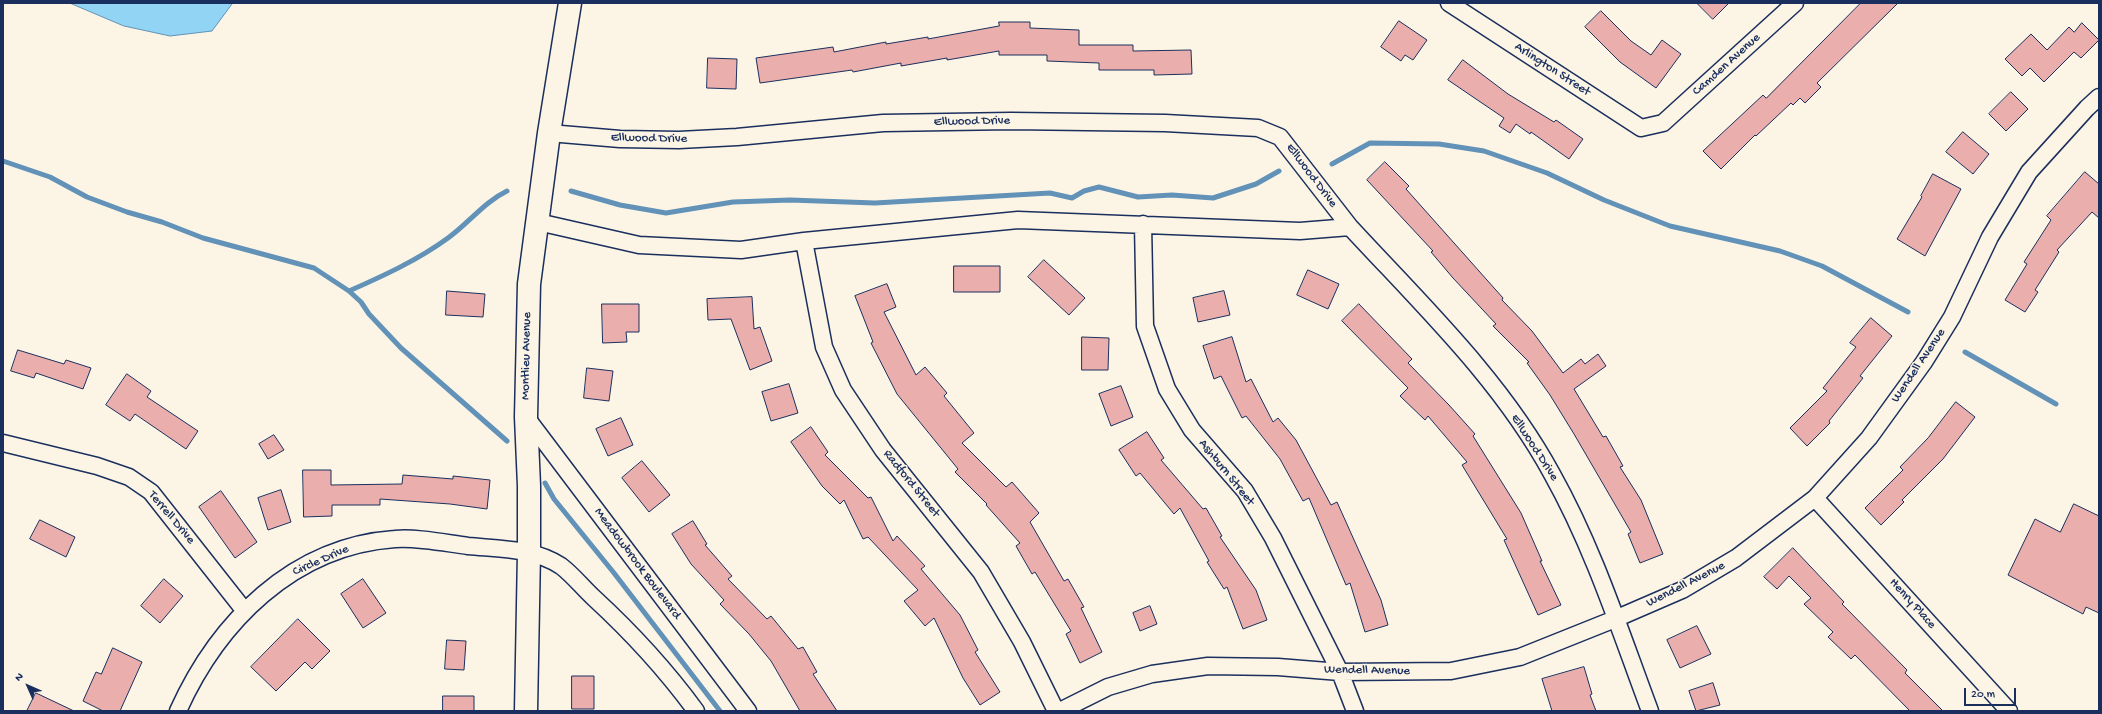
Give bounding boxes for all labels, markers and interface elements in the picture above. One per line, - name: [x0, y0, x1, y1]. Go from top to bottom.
- street label: Camden Avenue: [1690, 30, 1764, 100]
- street label: Arlington Street: [1511, 40, 1593, 100]
- street label: Ellwood Drive: [934, 114, 1010, 130]
- street label: Ellwood Drive: [611, 131, 687, 147]
- street label: Ellwood Drive: [1282, 141, 1340, 211]
- street label: Montlieu Avenue: [518, 312, 536, 400]
- street label: Wendell Avenue: [1888, 326, 1950, 406]
- street label: Ellwood Drive: [1507, 412, 1561, 484]
- street label: Ashburn Street: [1194, 437, 1258, 509]
- street label: Radford Street: [879, 447, 943, 521]
- street label: Terrell Drive: [144, 488, 198, 548]
- street label: Meadowbrook Boulevard: [590, 505, 684, 623]
- street label: Circle Drive: [290, 542, 352, 580]
- street label: Wendell Avenue: [1644, 558, 1728, 612]
- street label: Henry Place: [1885, 575, 1939, 633]
- street label: Wendell Avenue: [1324, 662, 1410, 680]
- north arrow: [8, 666, 48, 706]
- text: N: [13, 671, 26, 684]
- scale bar: [1966, 680, 2018, 706]
- text: 20 m: [1971, 688, 1995, 702]

